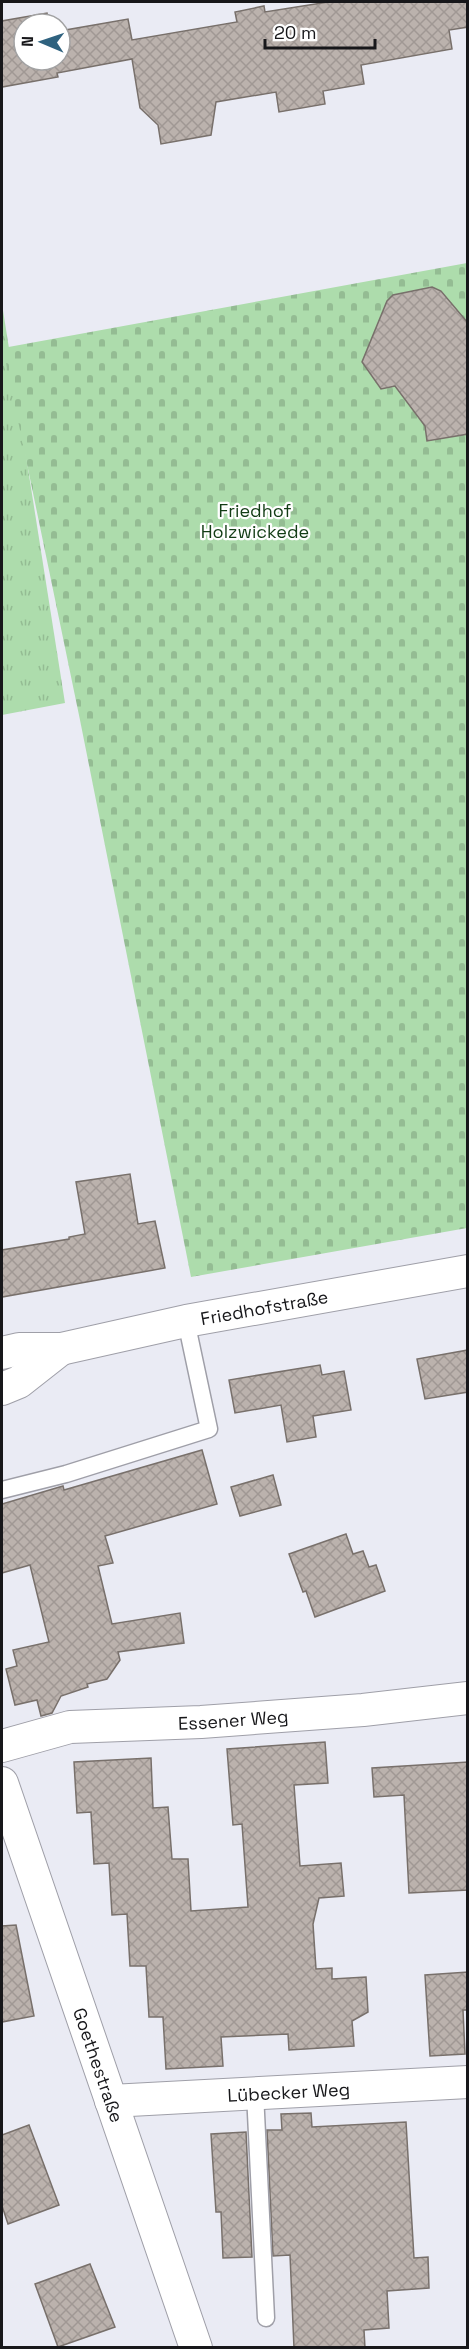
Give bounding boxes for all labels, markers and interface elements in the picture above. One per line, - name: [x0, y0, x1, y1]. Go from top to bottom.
- north arrow: [12, 12, 72, 72]
- scale bar: [265, 12, 374, 50]
- text: 20 m: [274, 21, 317, 44]
- text: N: [17, 36, 38, 47]
- park label: Friedhof Holzwickede: [201, 499, 309, 543]
- street label: Friedhofstraße: [199, 1285, 330, 1330]
- street label: Essener Weg: [178, 1704, 289, 1734]
- street label: Goethestraße: [68, 2005, 129, 2125]
- street label: Lübecker Weg: [227, 2077, 351, 2106]

